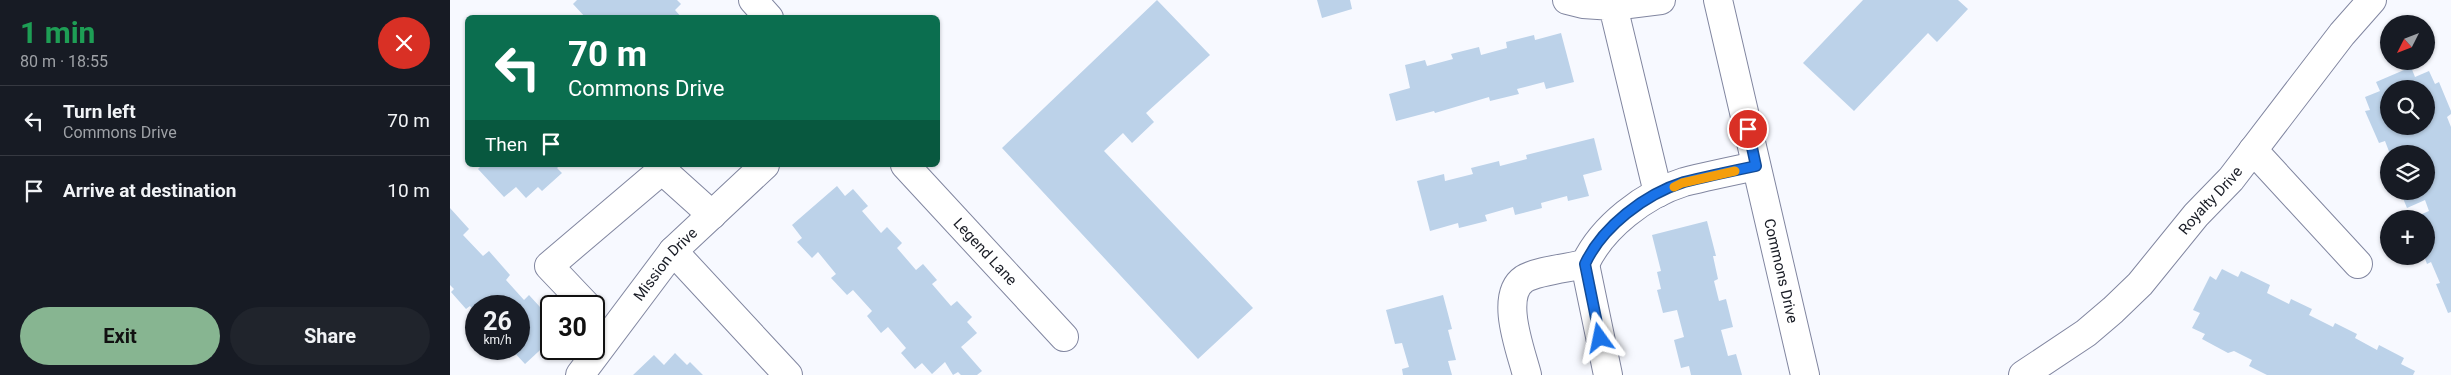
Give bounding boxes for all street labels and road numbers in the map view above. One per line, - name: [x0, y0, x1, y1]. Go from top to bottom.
- street label: Royalty Drive: [2175, 163, 2246, 238]
- street label: Legend Lane: [949, 214, 1021, 289]
- street label: Commons Drive: [1760, 217, 1802, 325]
- street label: Mission Drive: [630, 224, 701, 305]

